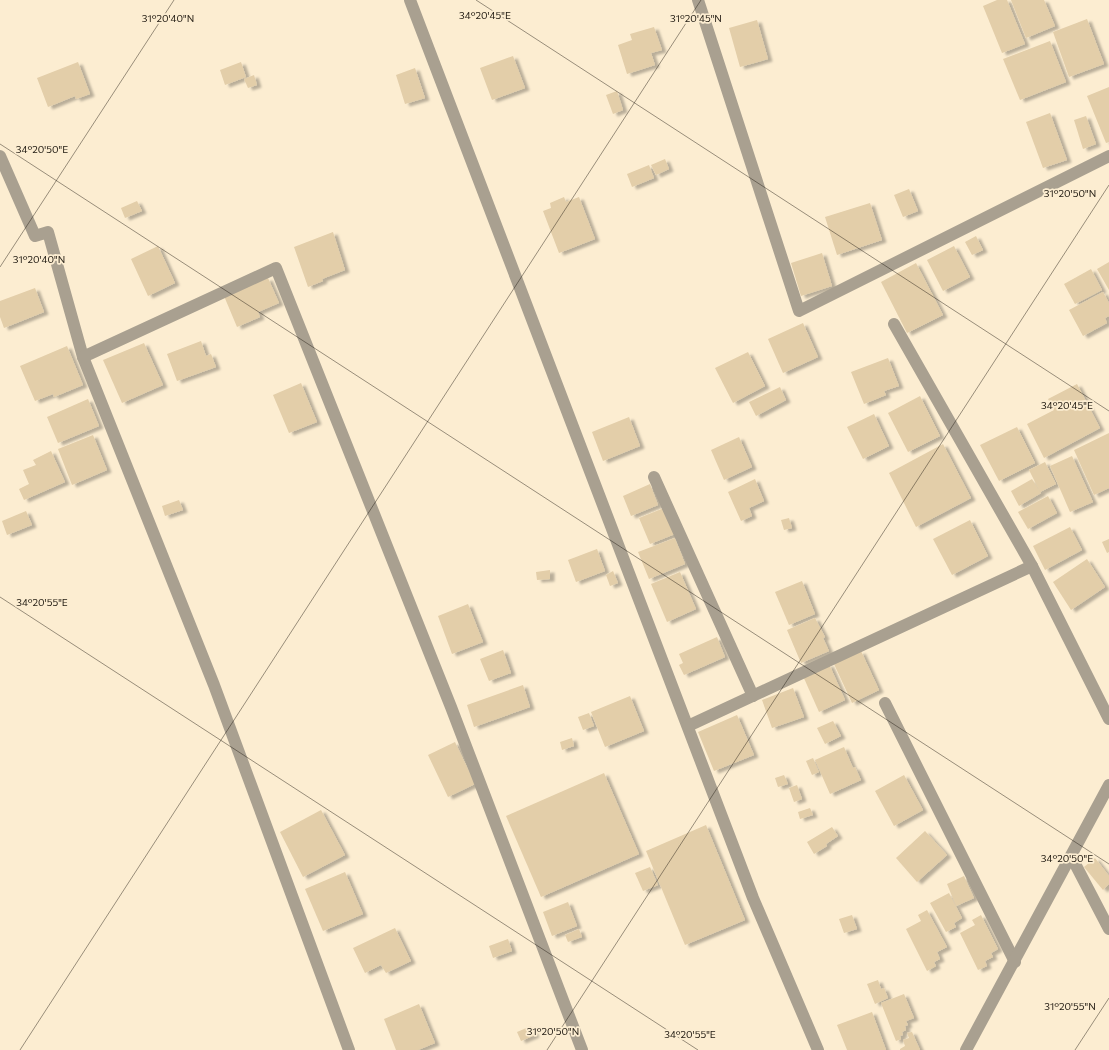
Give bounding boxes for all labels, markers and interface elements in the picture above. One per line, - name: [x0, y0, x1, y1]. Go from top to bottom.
- text: 34°20'45"E: [459, 9, 511, 21]
- text: 31°20'40"N: [142, 12, 194, 24]
- text: 31°20'45"N: [670, 12, 722, 24]
- text: 34°20'50"E: [16, 143, 68, 155]
- text: 31°20'50"N: [1044, 187, 1096, 199]
- text: 31°20'40"N: [13, 253, 65, 265]
- text: 34°20'45"E: [1041, 399, 1093, 411]
- text: 34°20'55"E: [16, 596, 68, 608]
- text: 34°20'50"E: [1041, 852, 1093, 864]
- text: 31°20'55"N: [1044, 1000, 1096, 1012]
- text: 31°20'50"N: [527, 1025, 579, 1037]
- text: 34°20'55"E: [664, 1028, 716, 1040]

